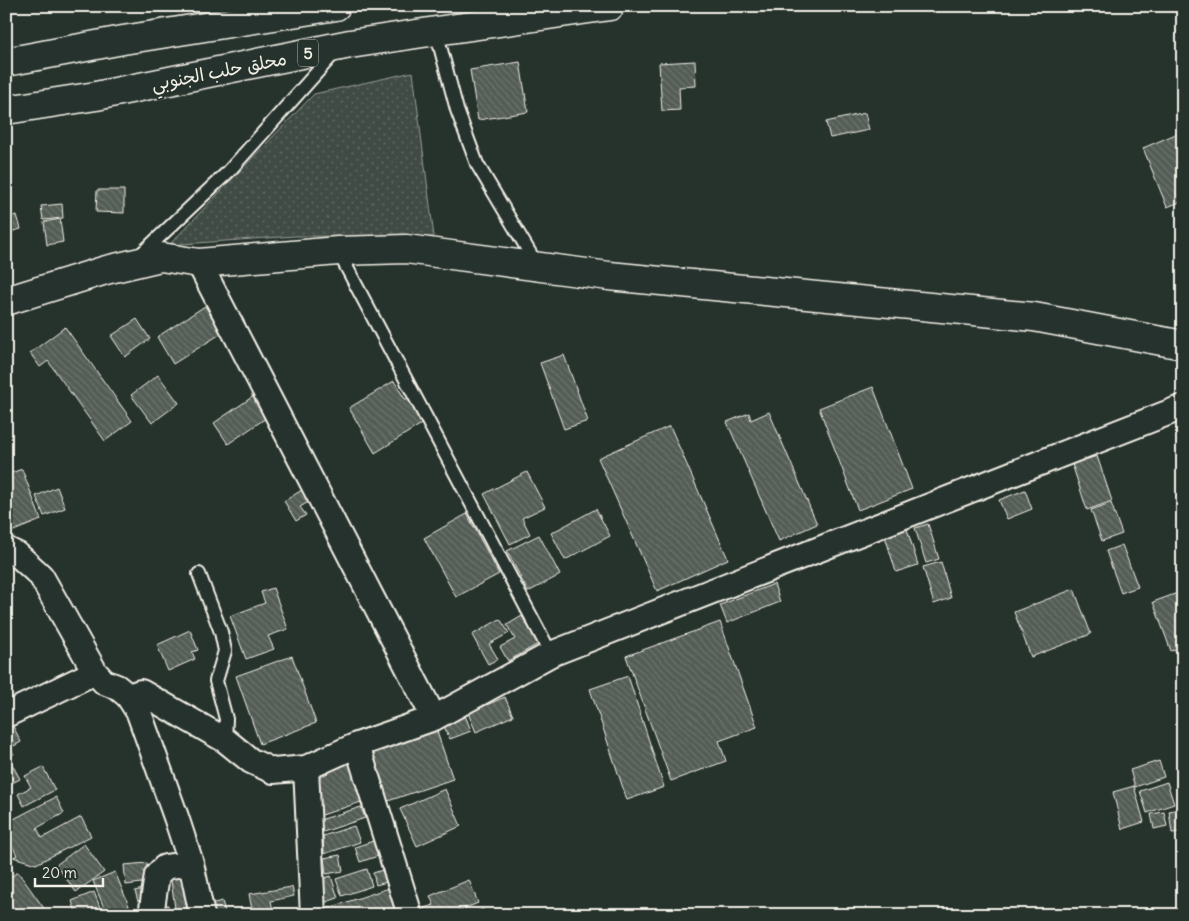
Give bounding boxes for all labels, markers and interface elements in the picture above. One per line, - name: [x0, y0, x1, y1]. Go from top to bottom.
- road number: 5: [298, 40, 318, 66]
- street label: محلق حلب الجنوبي: [149, 47, 290, 100]
- scale bar: [35, 856, 102, 888]
- text: 20 m: [42, 863, 77, 882]

